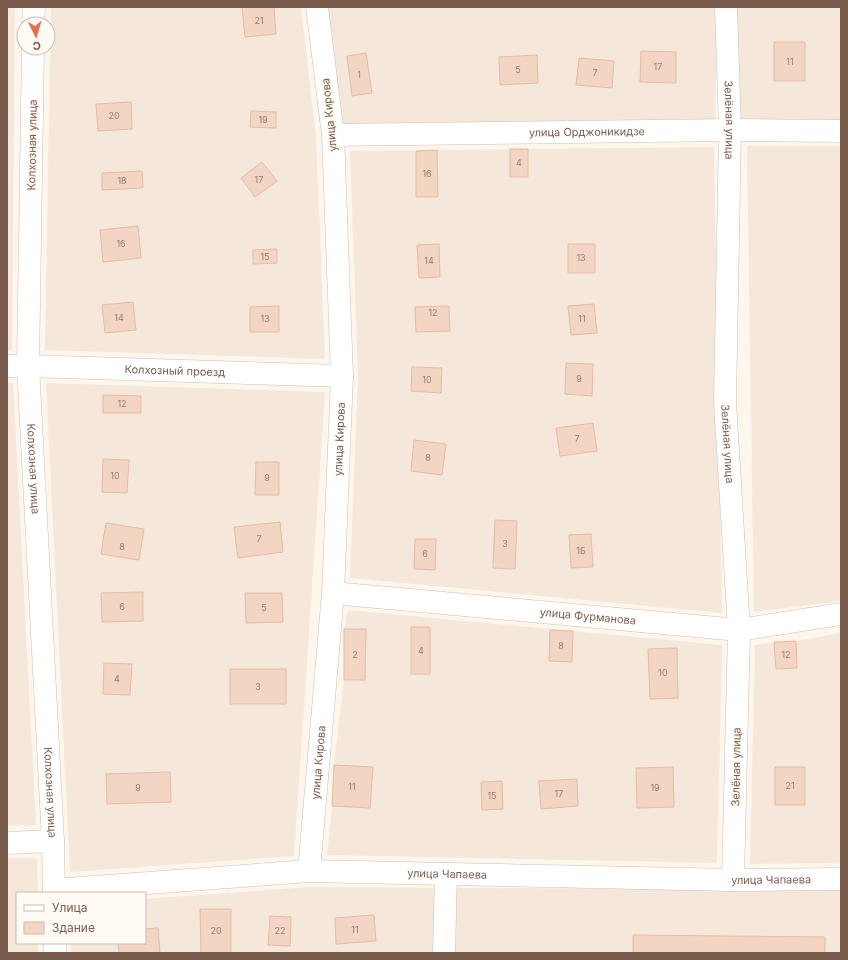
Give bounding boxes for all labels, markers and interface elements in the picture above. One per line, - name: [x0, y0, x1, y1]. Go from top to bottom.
- house number: 21: [254, 15, 264, 26]
- north arrow: [16, 16, 56, 56]
- text: С: [32, 39, 42, 53]
- house number: 11: [786, 56, 794, 67]
- house number: 17: [654, 61, 662, 72]
- house number: 5: [515, 64, 521, 75]
- house number: 7: [592, 67, 598, 78]
- house number: 1: [357, 69, 361, 80]
- street label: улица Кирова: [318, 77, 340, 153]
- street label: Зелёная улица: [721, 80, 737, 160]
- street label: Колхозная улица: [24, 99, 40, 191]
- house number: 20: [108, 110, 120, 121]
- house number: 19: [258, 114, 268, 125]
- street label: улица Орджоникидзе: [529, 124, 645, 140]
- house number: 4: [516, 157, 522, 168]
- house number: 16: [422, 168, 432, 179]
- house number: 17: [255, 174, 263, 185]
- house number: 18: [117, 175, 127, 186]
- house number: 16: [116, 238, 126, 249]
- house number: 15: [260, 251, 270, 262]
- house number: 13: [576, 252, 586, 263]
- house number: 14: [424, 255, 434, 266]
- house number: 12: [428, 307, 438, 318]
- house number: 14: [114, 312, 124, 323]
- house number: 13: [260, 313, 270, 324]
- house number: 11: [578, 313, 586, 324]
- street label: Колхозный проезд: [124, 362, 225, 379]
- house number: 9: [576, 373, 582, 384]
- house number: 10: [422, 374, 432, 385]
- house number: 12: [117, 398, 127, 409]
- street label: улица Кирова: [331, 402, 348, 476]
- street label: Зелёная улица: [718, 404, 737, 484]
- street label: Колхозная улица: [24, 423, 43, 515]
- house number: 7: [574, 433, 580, 444]
- house number: 8: [425, 452, 431, 463]
- house number: 10: [110, 470, 120, 481]
- house number: 9: [264, 472, 270, 483]
- house number: 7: [256, 533, 262, 544]
- house number: 3: [502, 538, 508, 549]
- house number: 8: [119, 541, 125, 552]
- house number: 1Б: [576, 545, 586, 556]
- house number: 6: [422, 548, 428, 559]
- house number: 6: [119, 601, 125, 612]
- house number: 5: [261, 602, 267, 613]
- street label: улица Фурманова: [539, 605, 637, 628]
- house number: 8: [558, 640, 564, 651]
- house number: 4: [418, 645, 424, 656]
- house number: 2: [352, 649, 358, 660]
- house number: 12: [781, 649, 791, 660]
- house number: 10: [658, 667, 668, 678]
- house number: 4: [114, 673, 120, 684]
- house number: 3: [255, 681, 261, 692]
- street label: улица Кирова: [308, 725, 329, 800]
- street label: Зелёная улица: [728, 727, 744, 807]
- street label: Колхозная улица: [41, 747, 60, 838]
- house number: 21: [785, 780, 795, 791]
- house number: 11: [348, 781, 356, 792]
- house number: 9: [135, 782, 141, 793]
- house number: 19: [650, 782, 660, 793]
- house number: 17: [555, 788, 563, 799]
- house number: 15: [487, 790, 497, 801]
- street label: улица Чапаева: [407, 866, 487, 882]
- street label: улица Чапаева: [731, 872, 811, 887]
- legend: [16, 892, 146, 944]
- text: Улица: [52, 900, 87, 915]
- text: Здание: [52, 920, 95, 935]
- house number: 11: [351, 924, 359, 935]
- house number: 20: [210, 925, 222, 936]
- house number: 22: [275, 925, 285, 936]

